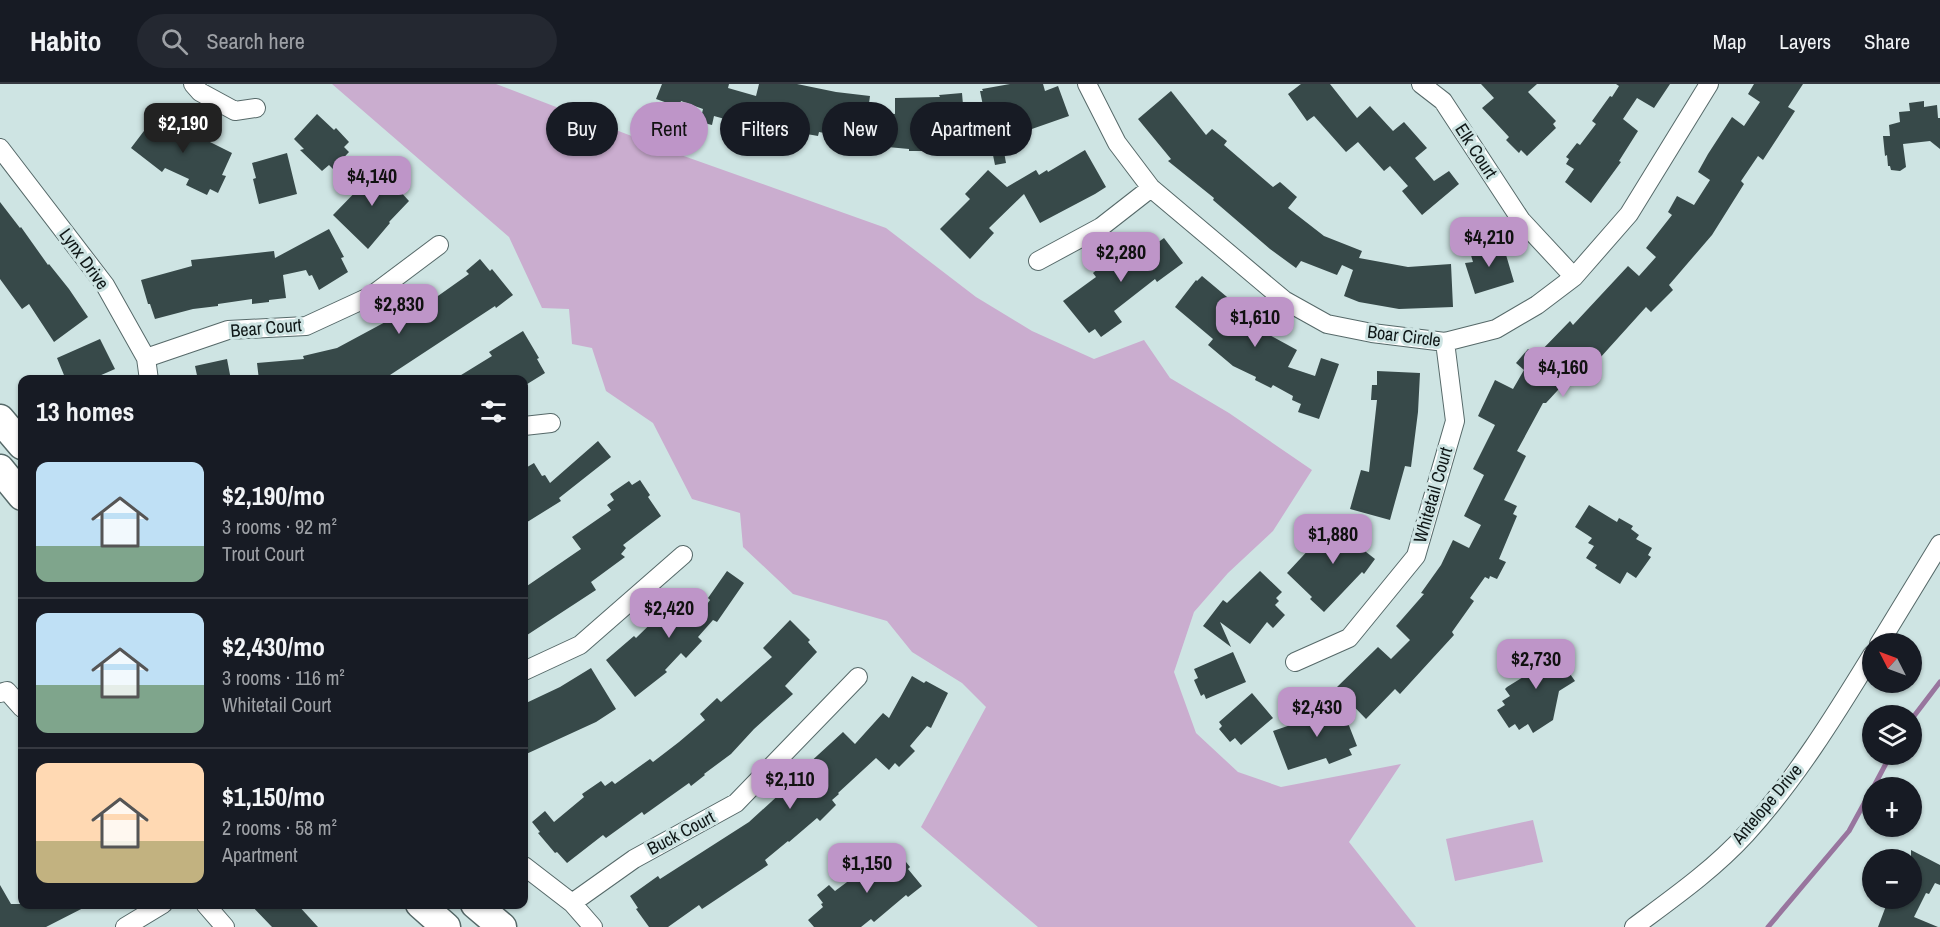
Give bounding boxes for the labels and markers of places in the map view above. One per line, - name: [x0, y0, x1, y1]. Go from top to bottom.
- pin: $2,190: [134, 103, 232, 154]
- pin: $4,140: [323, 156, 421, 207]
- pin: $4,210: [1440, 217, 1538, 268]
- pin: $2,280: [1072, 232, 1170, 283]
- pin: $2,830: [350, 284, 448, 335]
- pin: $1,610: [1206, 297, 1304, 348]
- pin: $4,160: [1514, 347, 1612, 398]
- pin: $1,880: [1284, 514, 1382, 565]
- pin: $2,420: [620, 588, 718, 639]
- pin: $2,730: [1487, 639, 1585, 690]
- pin: $2,430: [1268, 687, 1366, 738]
- pin: $2,110: [741, 759, 839, 810]
- pin: $1,150: [818, 843, 916, 894]

